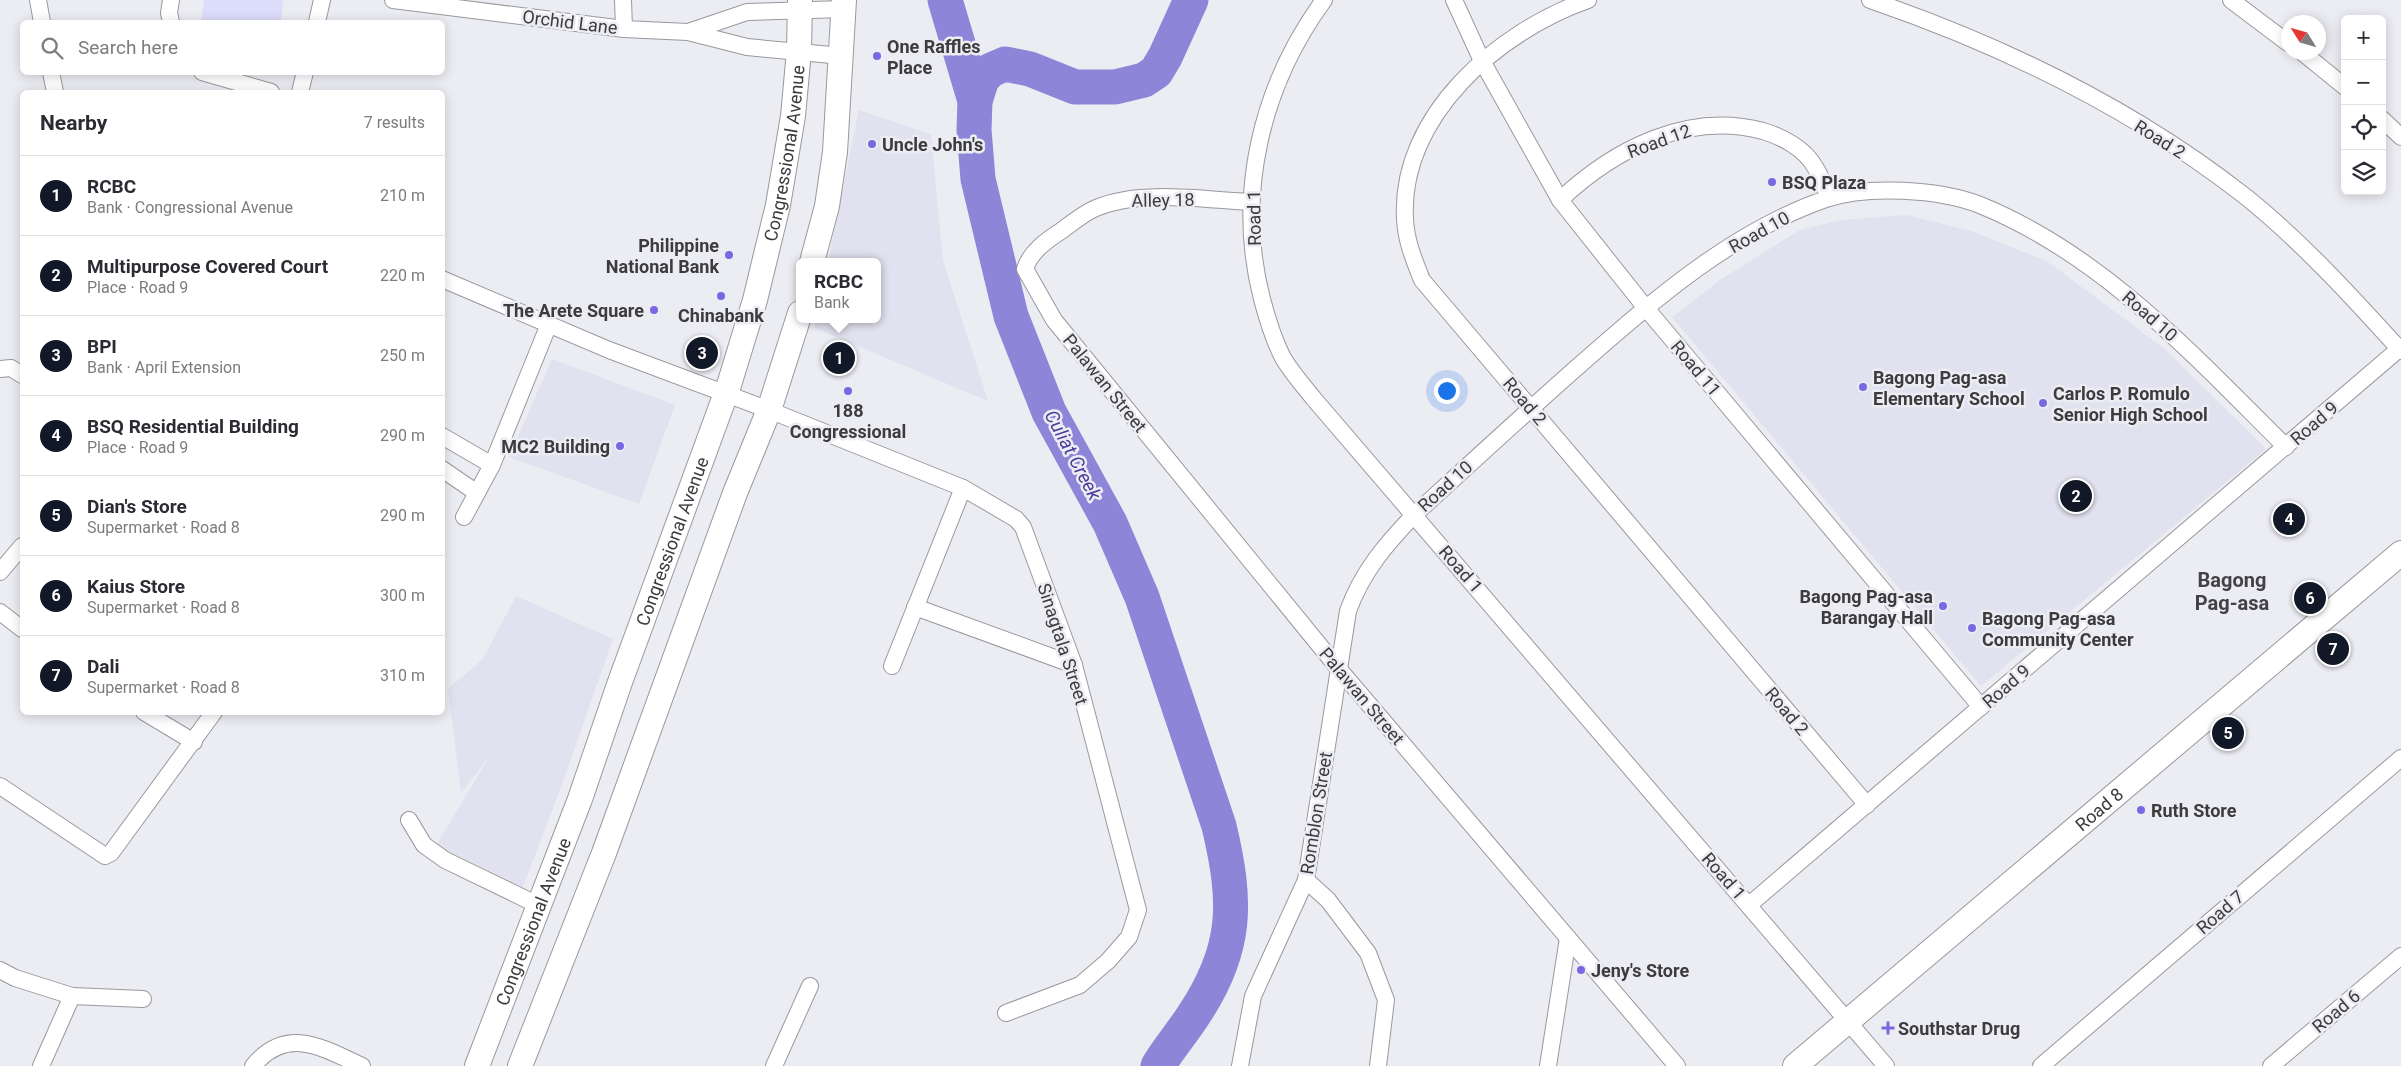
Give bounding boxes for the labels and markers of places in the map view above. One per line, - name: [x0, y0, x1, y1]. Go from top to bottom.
- place label: One Raffles Place: [887, 36, 981, 78]
- marker: One Raffles Place: [871, 50, 883, 62]
- place label: Uncle John's: [882, 134, 983, 155]
- marker: Uncle John's: [866, 138, 878, 150]
- place label: BSQ Plaza: [1782, 172, 1867, 193]
- marker: BSQ Plaza: [1766, 176, 1778, 188]
- place label: Philippine National Bank: [606, 235, 719, 277]
- marker: Philippine National Bank: [723, 249, 735, 261]
- marker: Chinabank: [715, 290, 727, 302]
- place label: The Arete Square: [503, 300, 644, 321]
- marker: The Arete Square: [648, 304, 660, 316]
- place label: Chinabank: [678, 305, 764, 326]
- pin: 3: [686, 334, 718, 372]
- pin: 1: [823, 339, 855, 377]
- place label: Bagong Pag-asa Elementary School: [1873, 367, 2025, 409]
- marker: Bagong Pag-asa Elementary School: [1857, 381, 1869, 393]
- place label: Carlos P. Romulo Senior High School: [2053, 383, 2208, 425]
- marker: 188 Congressional: [842, 385, 854, 397]
- marker: Carlos P. Romulo Senior High School: [2037, 397, 2049, 409]
- place label: 188 Congressional: [790, 400, 906, 442]
- place label: MC2 Building: [501, 436, 610, 457]
- marker: MC2 Building: [614, 440, 626, 452]
- pin: 2: [2060, 477, 2092, 515]
- pin: 4: [2273, 500, 2305, 538]
- pin: 6: [2294, 579, 2326, 617]
- place label: Bagong Pag-asa Barangay Hall: [1800, 586, 1933, 628]
- marker: Bagong Pag-asa Barangay Hall: [1937, 600, 1949, 612]
- place label: Bagong Pag-asa Community Center: [1982, 608, 2134, 650]
- marker: Bagong Pag-asa Community Center: [1966, 622, 1978, 634]
- pin: 7: [2317, 630, 2349, 668]
- pin: 5: [2212, 714, 2244, 752]
- place label: Ruth Store: [2151, 800, 2237, 821]
- marker: Ruth Store: [2135, 804, 2147, 816]
- place label: Jeny's Store: [1591, 960, 1689, 981]
- marker: Jeny's Store: [1575, 964, 1587, 976]
- place label: Southstar Drug: [1898, 1018, 2020, 1039]
- marker: Southstar Drug: [1882, 1022, 1894, 1034]

